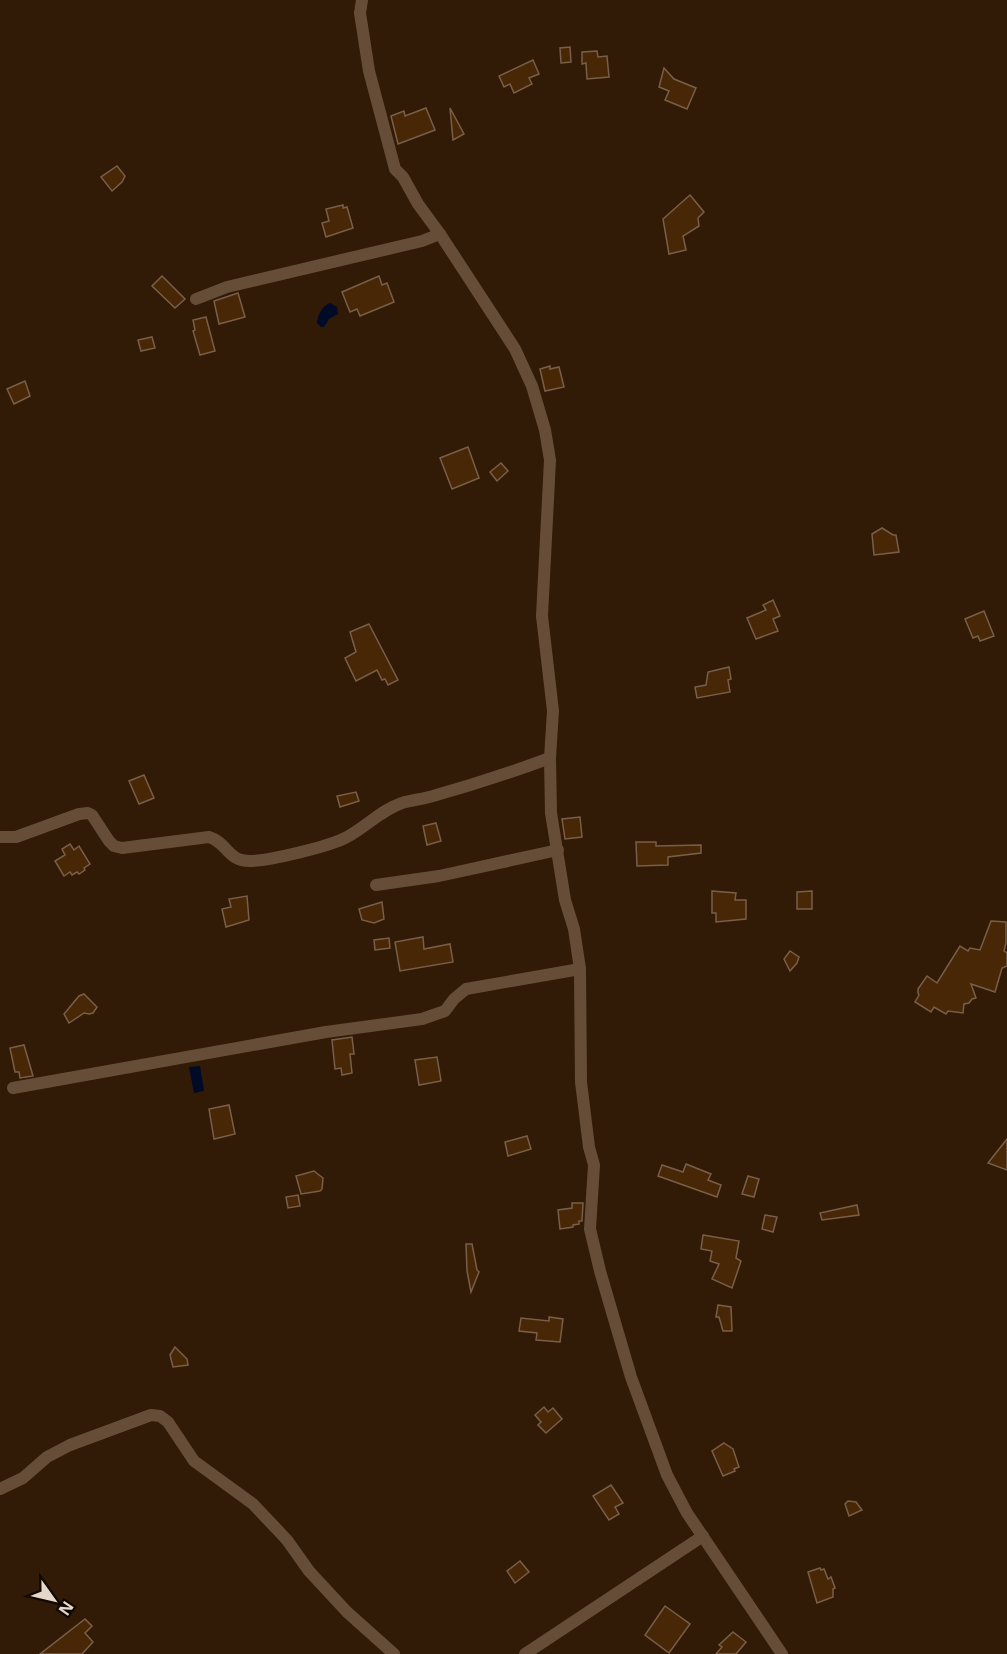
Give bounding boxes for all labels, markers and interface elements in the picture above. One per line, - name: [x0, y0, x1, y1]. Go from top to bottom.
- north arrow: [24, 1570, 84, 1630]
- text: N: [54, 1597, 79, 1620]

